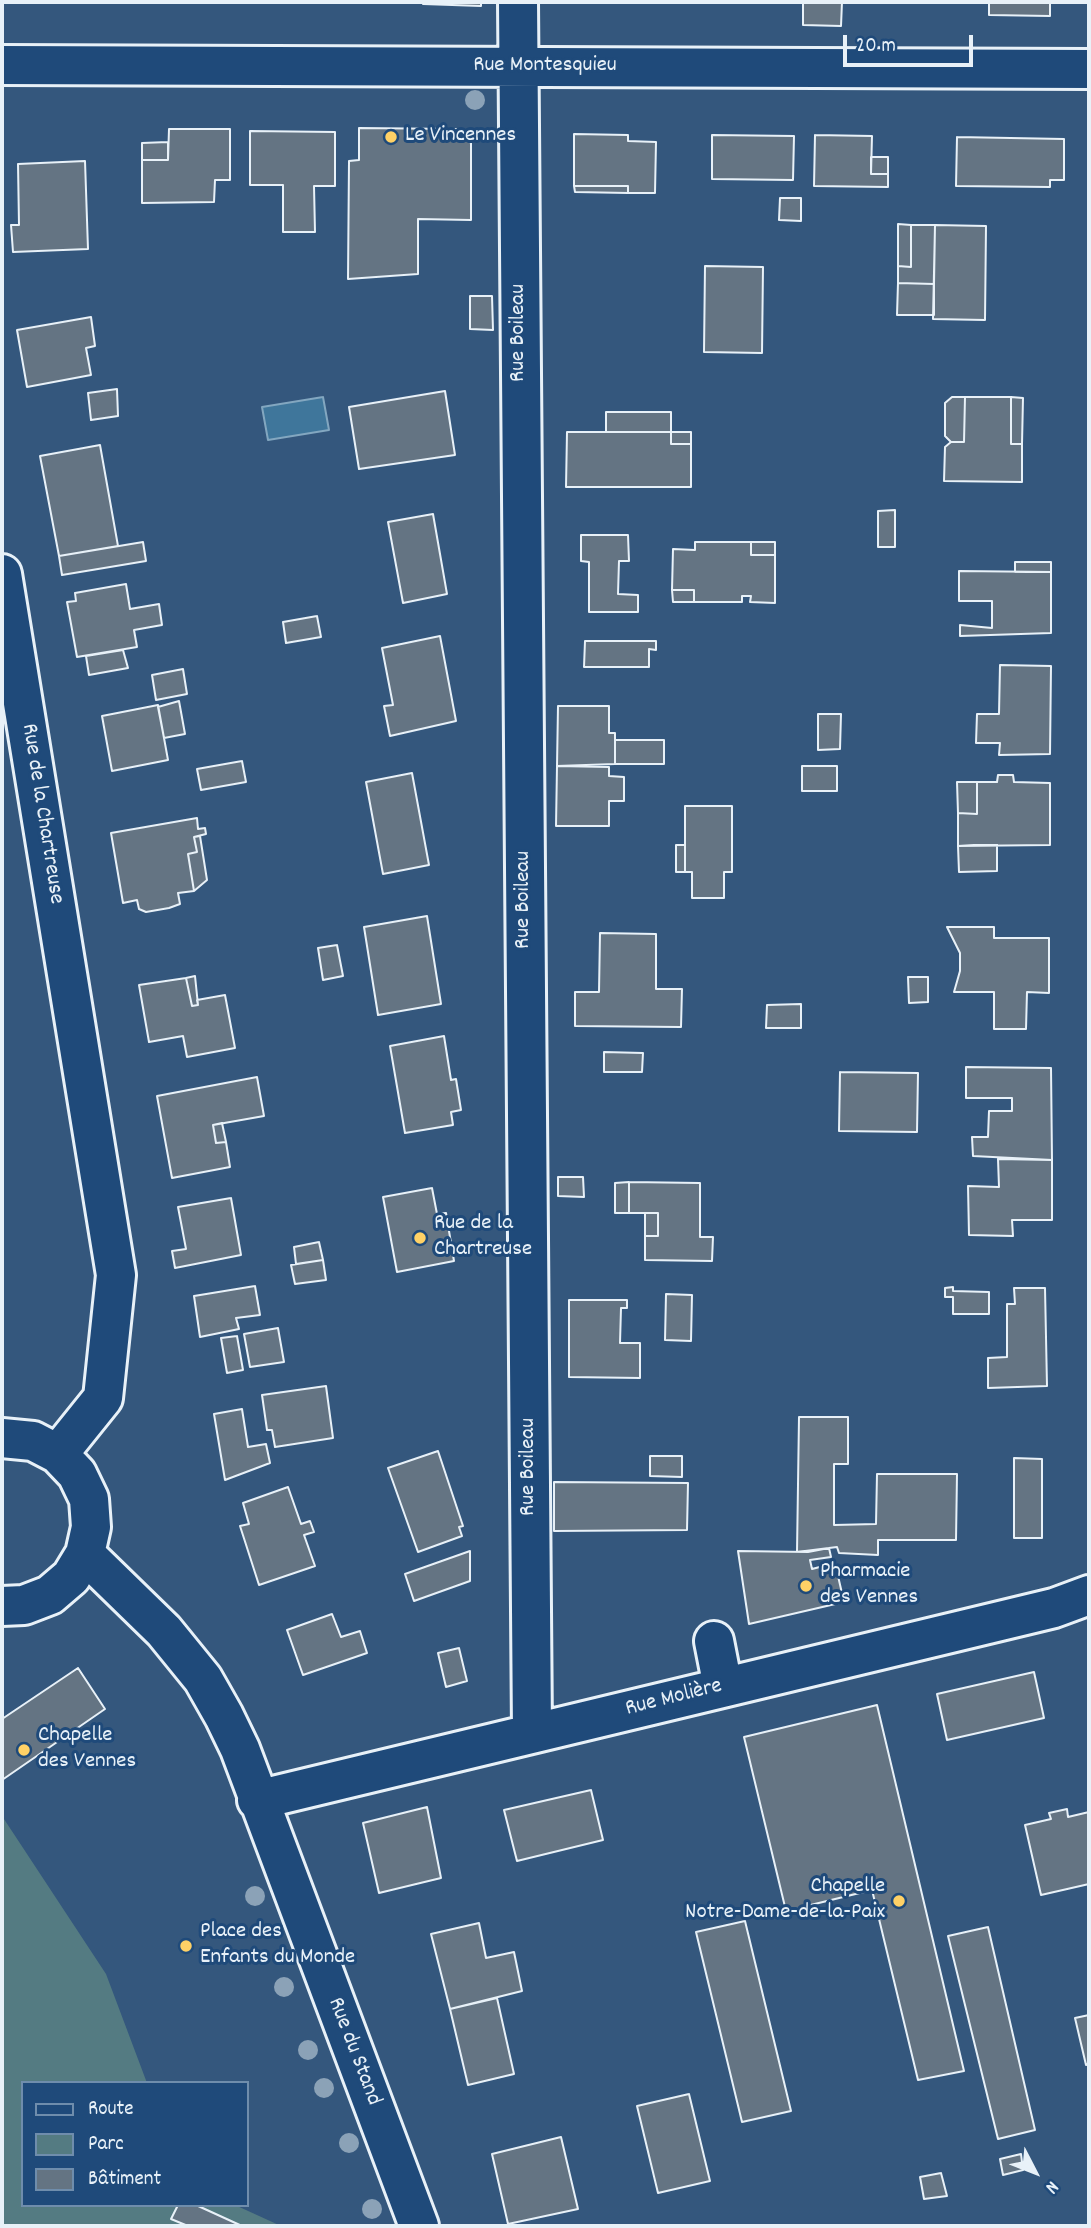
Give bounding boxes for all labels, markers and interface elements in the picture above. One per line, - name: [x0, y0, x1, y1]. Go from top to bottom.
- scale bar: [846, 21, 976, 65]
- text: 20 m: [856, 32, 896, 62]
- street label: Rue Montesquieu: [473, 53, 617, 81]
- place label: Le Vincennes: [405, 123, 516, 151]
- marker: Le Vincennes: [383, 129, 399, 145]
- street label: Rue Boileau: [506, 284, 534, 382]
- street label: Rue de la Chartreuse: [13, 722, 69, 906]
- street label: Rue Boileau: [511, 851, 539, 949]
- place label: Rue de la Chartreuse: [434, 1211, 532, 1265]
- marker: Rue de la Chartreuse: [412, 1230, 428, 1246]
- street label: Rue Boileau: [516, 1418, 544, 1516]
- place label: Pharmacie des Vennes: [820, 1559, 918, 1613]
- marker: Pharmacie des Vennes: [798, 1578, 814, 1594]
- street label: Rue Molière: [623, 1674, 725, 1724]
- place label: Chapelle des Vennes: [38, 1723, 136, 1777]
- marker: Chapelle des Vennes: [16, 1742, 32, 1758]
- place label: Chapelle Notre-Dame-de-la-Paix: [685, 1874, 885, 1928]
- marker: Chapelle Notre-Dame-de-la-Paix: [891, 1893, 907, 1909]
- place label: Place des Enfants du Monde: [200, 1919, 355, 1973]
- marker: Place des Enfants du Monde: [178, 1938, 194, 1954]
- street label: Rue du Stand: [320, 1994, 386, 2110]
- legend: [21, 2081, 248, 2207]
- text: Route: [88, 2095, 134, 2125]
- text: Parc: [88, 2130, 124, 2160]
- north arrow: [1000, 2137, 1070, 2207]
- text: Bâtiment: [88, 2165, 161, 2195]
- text: N: [1038, 2174, 1064, 2199]

